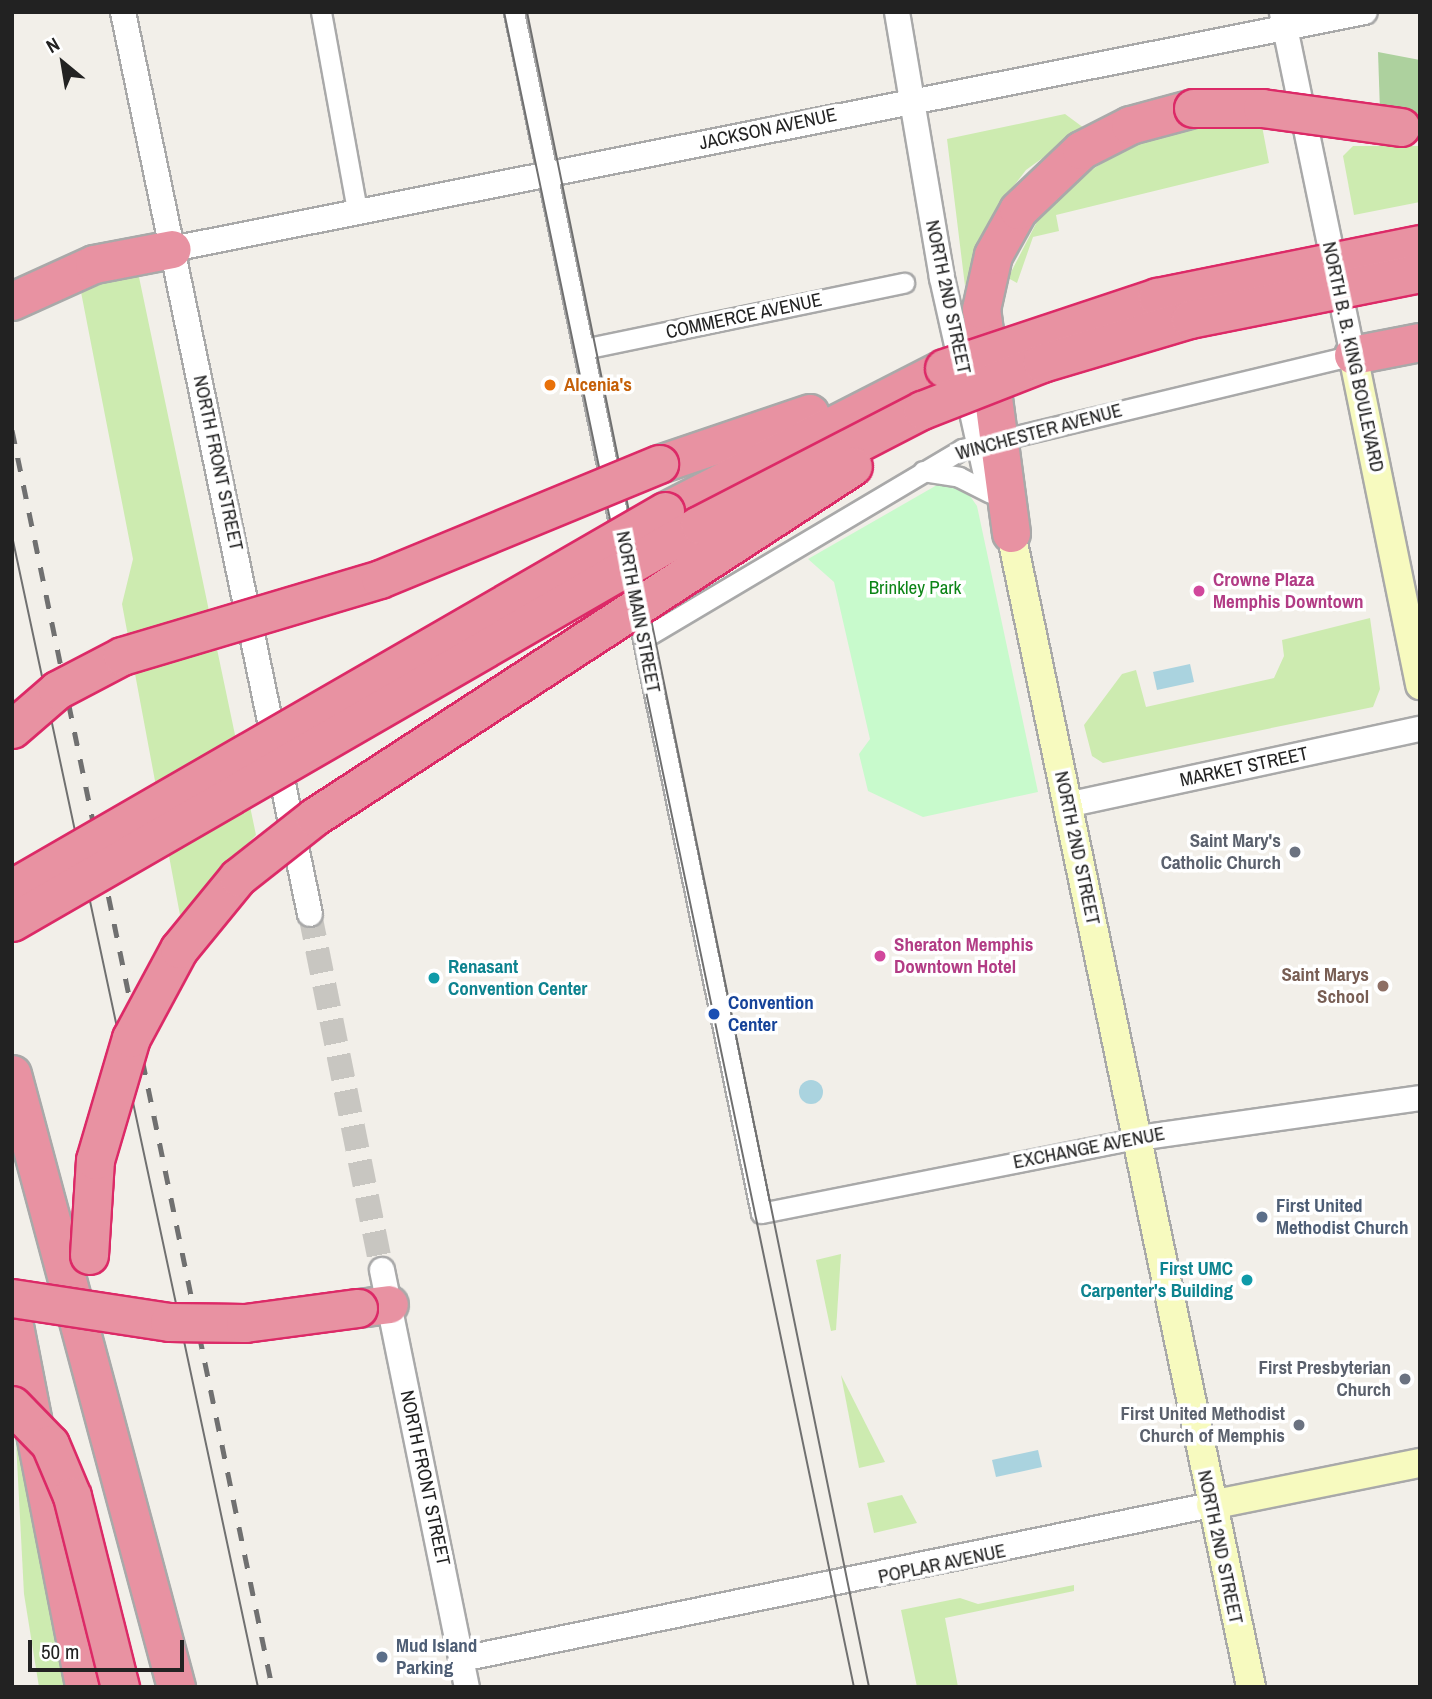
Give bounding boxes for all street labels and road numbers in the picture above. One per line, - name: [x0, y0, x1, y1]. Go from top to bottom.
- street label: JACKSON AVENUE: [697, 103, 839, 155]
- street label: NORTH 2ND STREET: [921, 218, 975, 376]
- street label: NORTH B. B. KING BOULEVARD: [1317, 240, 1389, 474]
- street label: COMMERCE AVENUE: [663, 288, 825, 344]
- street label: NORTH FRONT STREET: [188, 373, 248, 553]
- street label: WINCHESTER AVENUE: [953, 399, 1125, 465]
- street label: NORTH MAIN STREET: [611, 529, 665, 695]
- street label: MARKET STREET: [1178, 742, 1310, 792]
- street label: NORTH 2ND STREET: [1050, 769, 1104, 927]
- street label: EXCHANGE AVENUE: [1011, 1122, 1167, 1174]
- street label: NORTH FRONT STREET: [395, 1388, 455, 1568]
- street label: NORTH 2ND STREET: [1193, 1468, 1247, 1626]
- street label: POPLAR AVENUE: [876, 1539, 1008, 1589]

